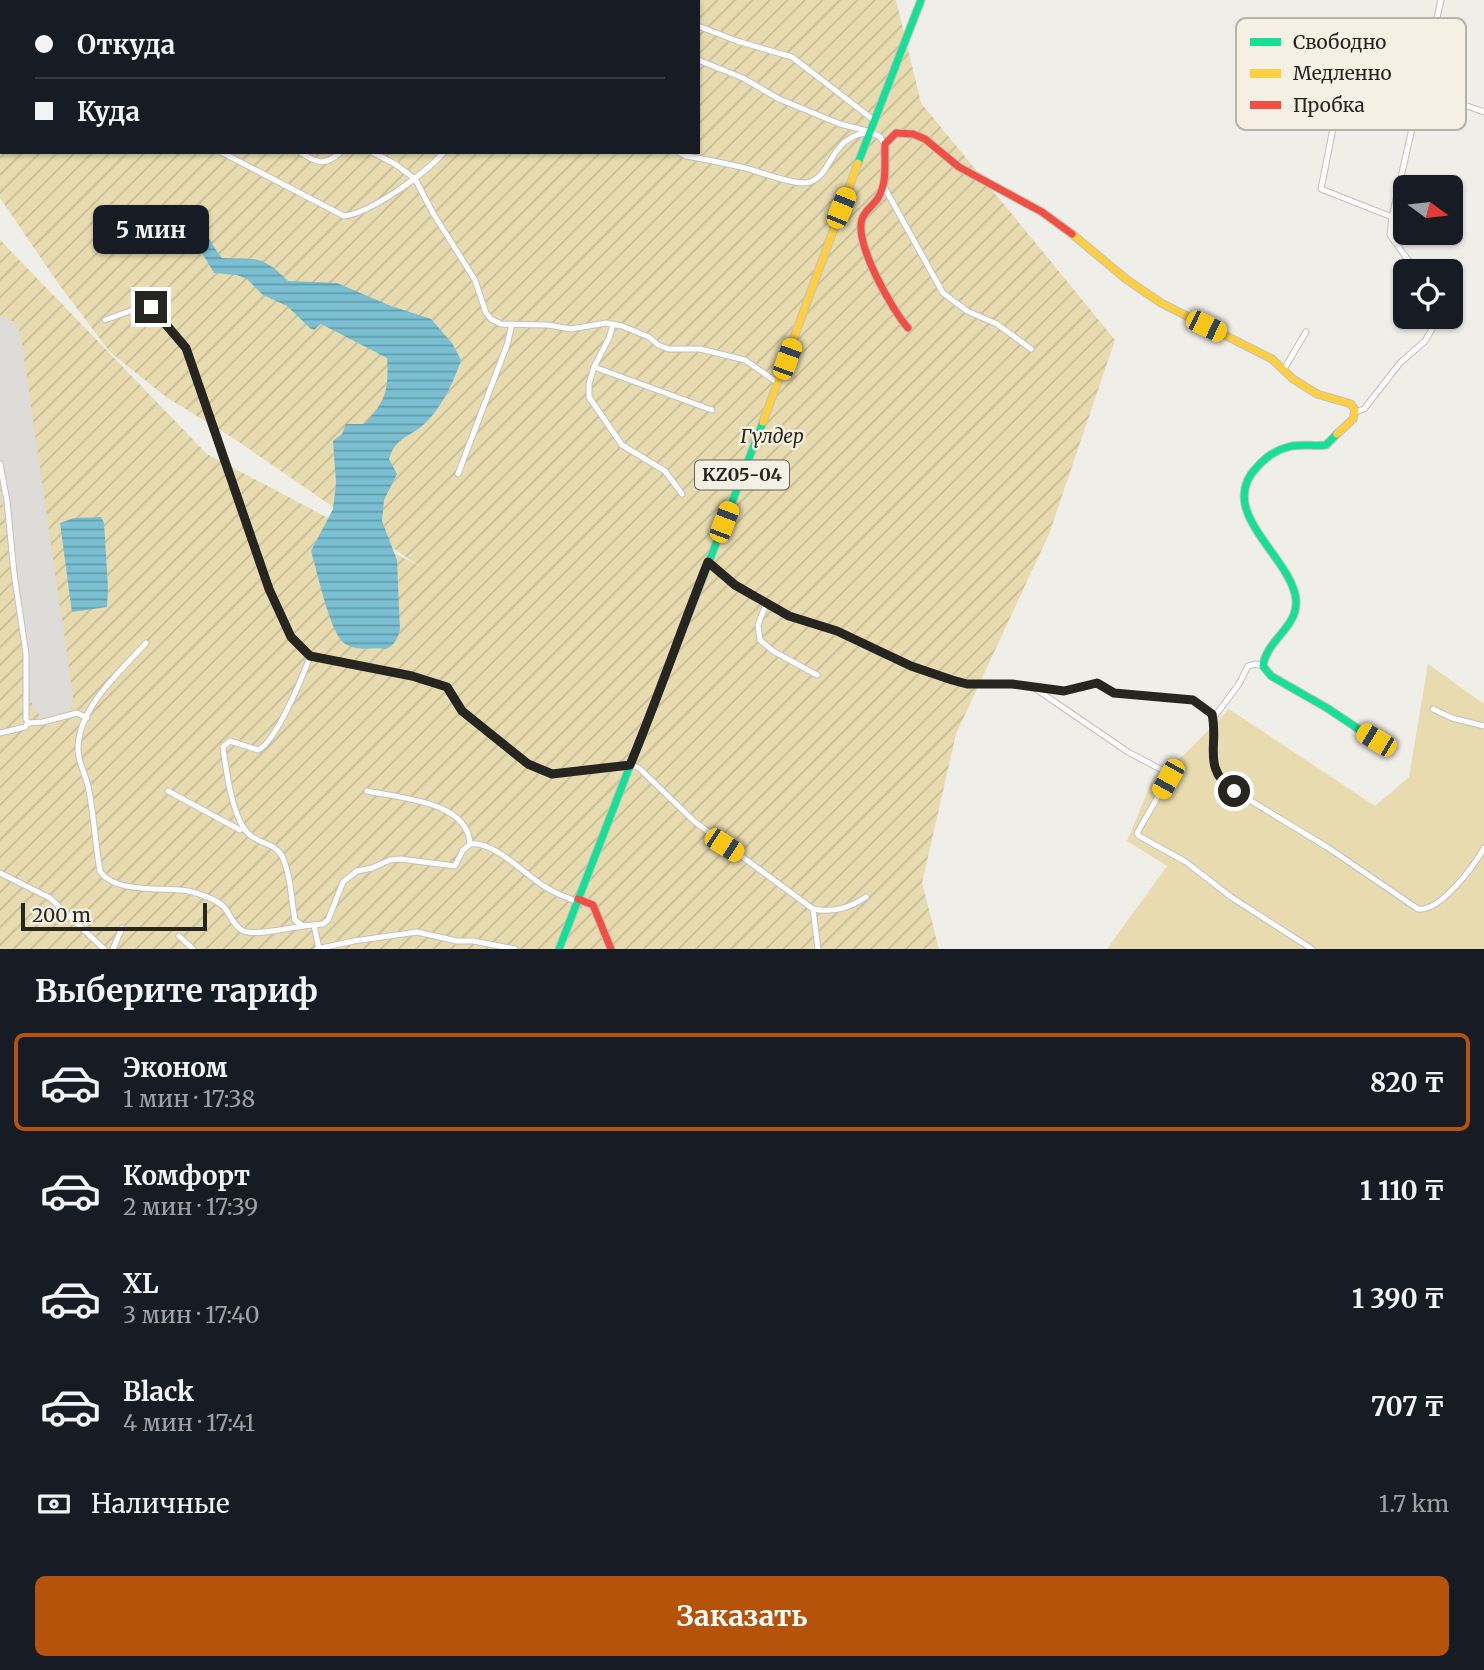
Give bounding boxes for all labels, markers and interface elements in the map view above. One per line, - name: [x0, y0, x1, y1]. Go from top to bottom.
- legend: [1236, 18, 1466, 130]
- text: Откуда: [77, 28, 175, 61]
- text: Свободно: [1293, 30, 1386, 54]
- text: Медленно: [1293, 61, 1392, 85]
- text: Пробка: [1293, 93, 1365, 117]
- text: Куда: [77, 95, 140, 128]
- north arrow: [1393, 175, 1463, 245]
- map controls: [1393, 175, 1463, 329]
- car: [824, 185, 859, 231]
- callout: 5 мин: [93, 205, 209, 254]
- text: 5 мин: [116, 215, 186, 244]
- button: locate: [1393, 259, 1463, 329]
- route end: [135, 291, 167, 323]
- car: [1183, 307, 1230, 345]
- car: [770, 336, 805, 382]
- park label: Гүлдер: [740, 424, 804, 448]
- road number: KZ05-04: [695, 461, 789, 490]
- car: [707, 499, 742, 545]
- car: [1353, 720, 1400, 760]
- car: [1149, 756, 1188, 802]
- route start: [1218, 775, 1250, 807]
- car: [701, 825, 748, 865]
- scale bar: [21, 900, 206, 932]
- text: 200 m: [32, 903, 91, 927]
- text: Выберите тариф: [35, 971, 318, 1011]
- icon: car: [39, 1051, 102, 1114]
- text: Эконом: [123, 1051, 228, 1084]
- text: 820 ₸: [1370, 1066, 1445, 1099]
- text: 1 мин · 17:38: [123, 1084, 255, 1113]
- icon: car: [39, 1159, 102, 1222]
- text: Комфорт: [123, 1159, 250, 1192]
- text: 1 110 ₸: [1360, 1174, 1445, 1207]
- text: 2 мин · 17:39: [123, 1192, 258, 1221]
- icon: car: [39, 1267, 102, 1330]
- text: XL: [123, 1267, 159, 1300]
- text: 1 390 ₸: [1352, 1282, 1445, 1315]
- text: 3 мин · 17:40: [123, 1300, 260, 1329]
- icon: car: [39, 1375, 102, 1438]
- text: Black: [123, 1375, 194, 1408]
- text: 707 ₸: [1371, 1390, 1445, 1423]
- text: 4 мин · 17:41: [123, 1408, 255, 1437]
- icon: cash: [35, 1485, 73, 1523]
- text: Наличные: [91, 1487, 229, 1520]
- text: 1.7 km: [1379, 1489, 1449, 1518]
- button: Заказать: [35, 1576, 1449, 1656]

